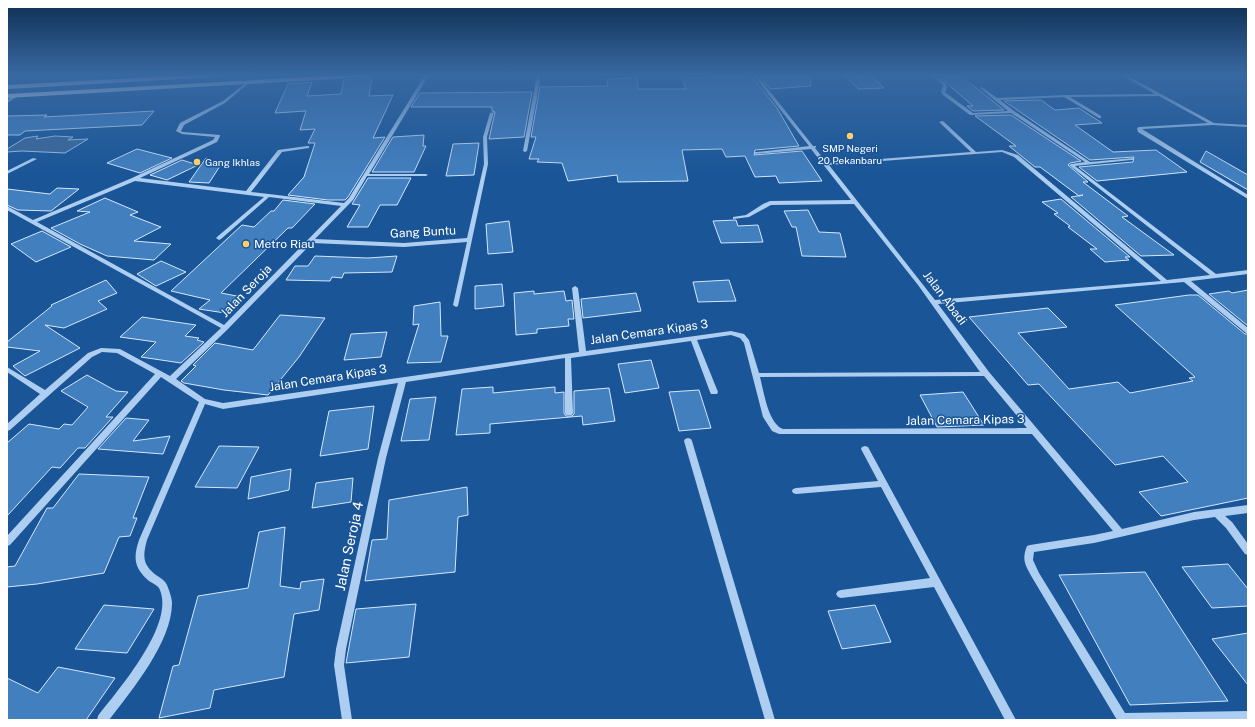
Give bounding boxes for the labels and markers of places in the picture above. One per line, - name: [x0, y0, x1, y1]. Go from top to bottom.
- marker: SMP Negeri 20 Pekanbaru: [845, 131, 855, 141]
- place label: SMP Negeri 20 Pekanbaru: [818, 142, 882, 166]
- place label: Gang Ikhlas: [205, 156, 260, 168]
- marker: Gang Ikhlas: [192, 157, 202, 167]
- place label: Metro Riau: [254, 237, 315, 251]
- marker: Metro Riau: [241, 239, 251, 249]

